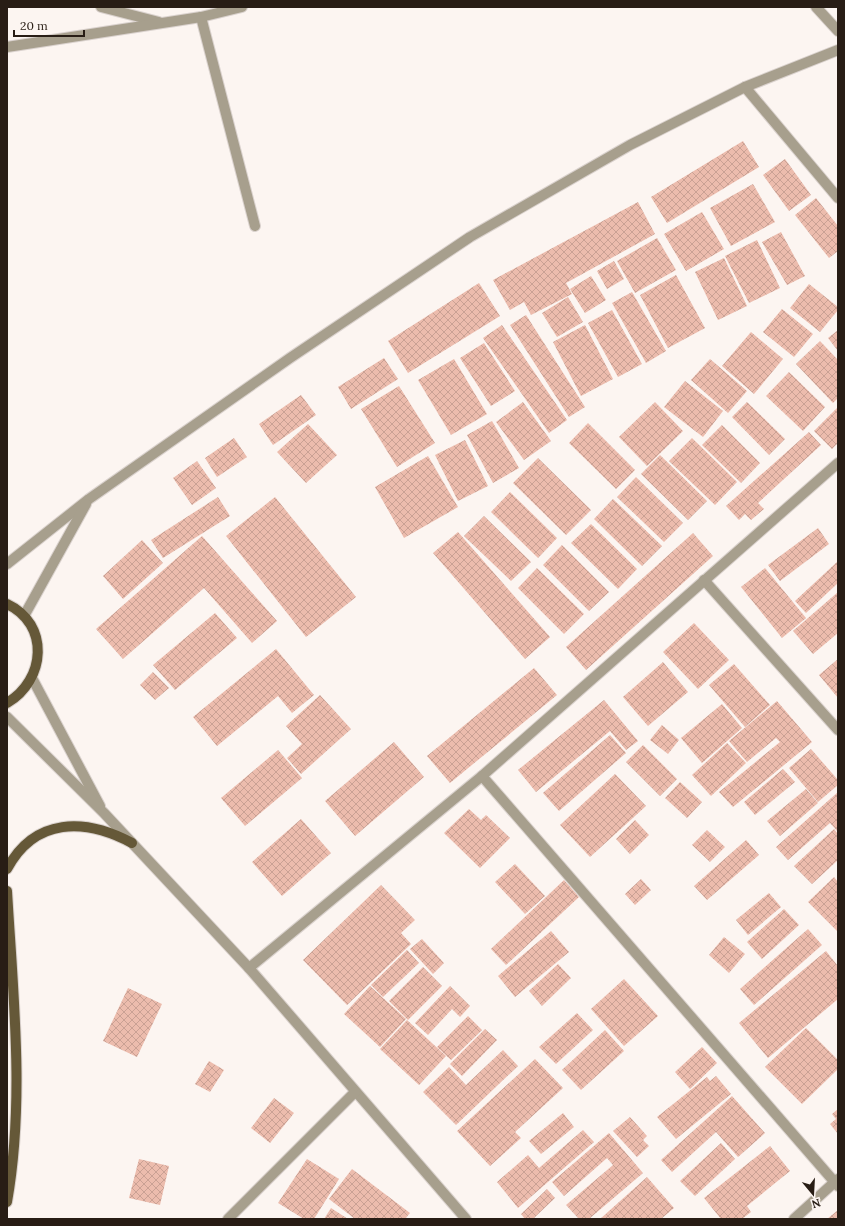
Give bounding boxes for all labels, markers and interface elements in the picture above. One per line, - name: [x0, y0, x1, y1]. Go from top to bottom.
- scale bar: [14, 12, 84, 38]
- text: 20 m: [20, 18, 48, 33]
- north arrow: [793, 1174, 833, 1214]
- text: N: [809, 1196, 822, 1212]

